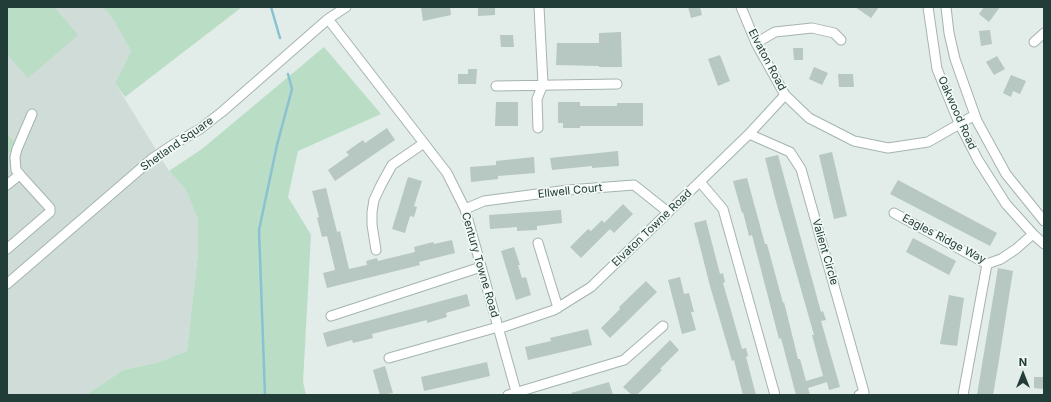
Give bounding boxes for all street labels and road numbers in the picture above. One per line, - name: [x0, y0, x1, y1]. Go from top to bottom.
- street label: Elvaton Road: [745, 27, 789, 93]
- street label: Oakwood Road: [935, 74, 979, 152]
- street label: Shetland Square: [138, 114, 216, 174]
- street label: Ellwell Court: [537, 181, 603, 201]
- street label: Elvaton Towne Road: [609, 187, 695, 269]
- street label: Century Towne Road: [459, 211, 501, 319]
- street label: Eagles Ridge Way: [900, 211, 988, 267]
- street label: Valient Circle: [809, 217, 841, 287]

